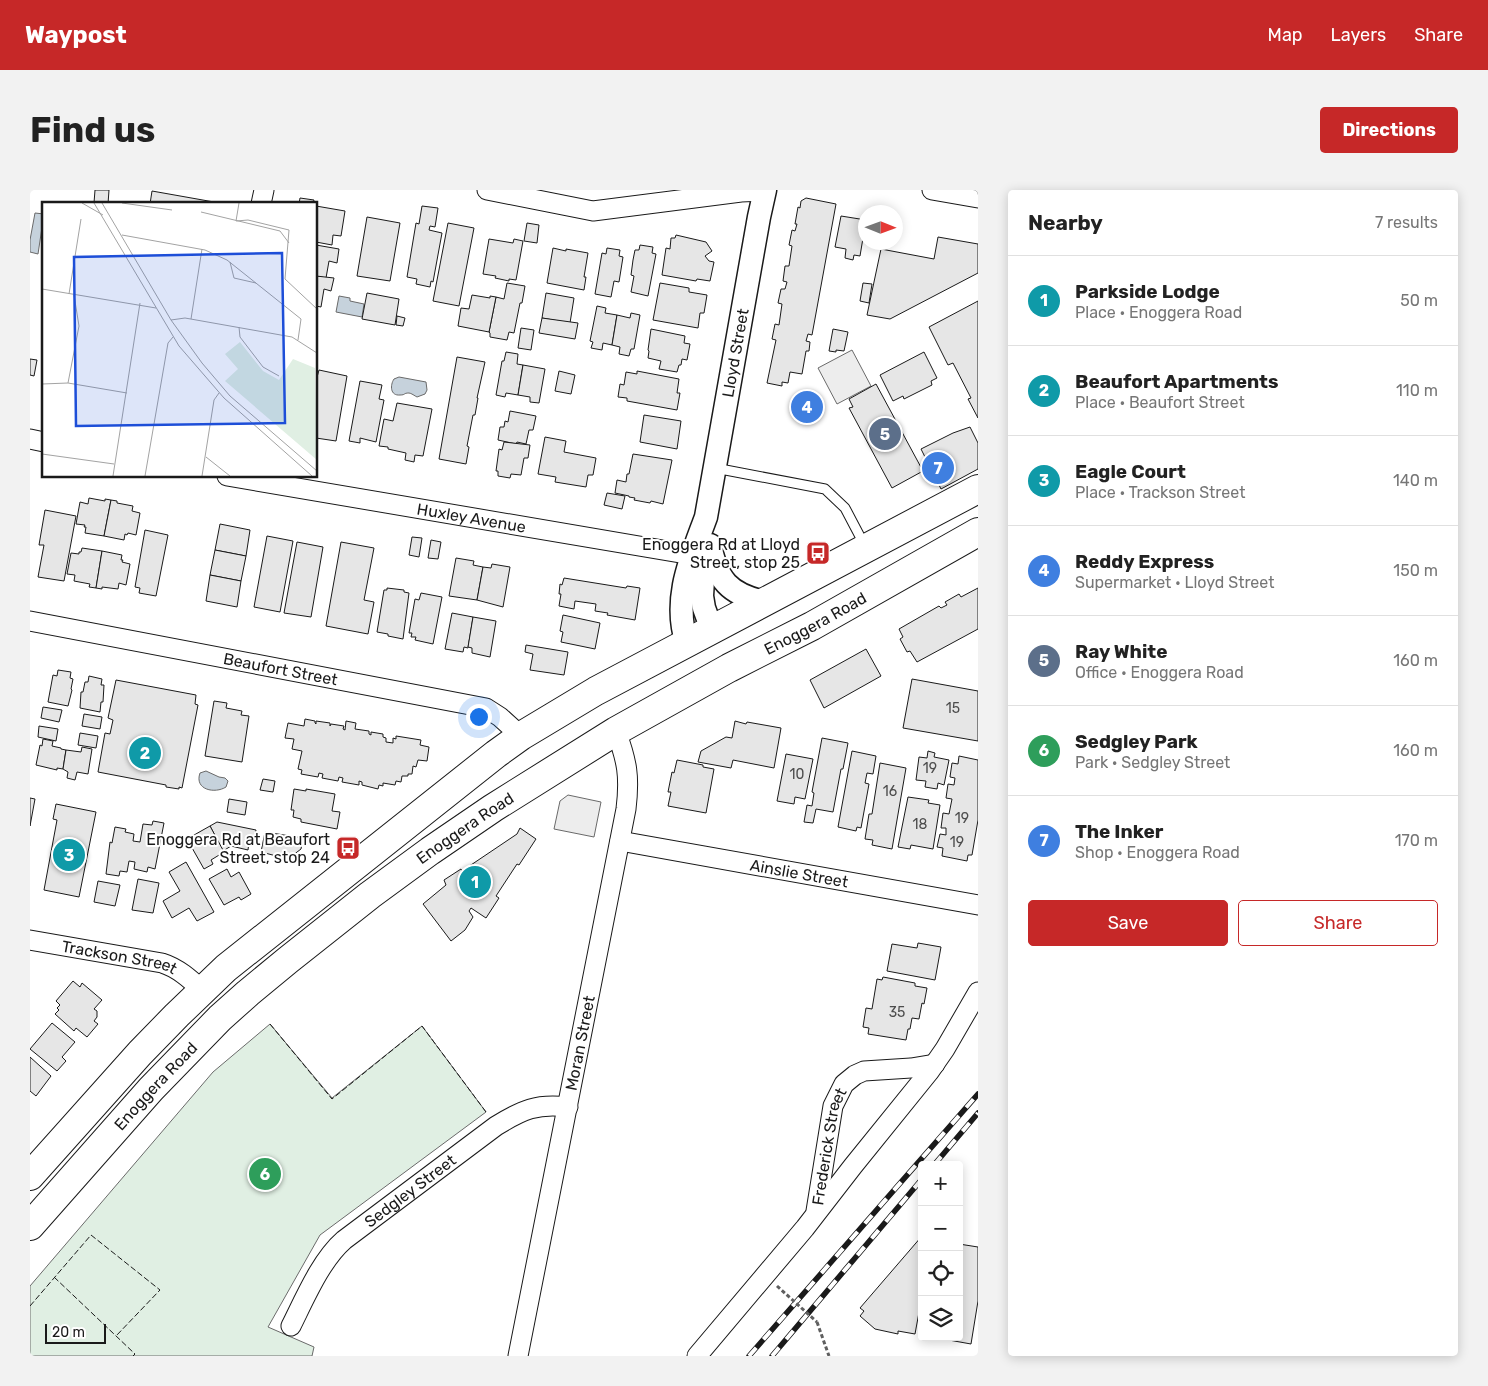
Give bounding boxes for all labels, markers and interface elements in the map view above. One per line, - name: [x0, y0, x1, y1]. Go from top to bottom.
- text: Waypost: [25, 21, 127, 49]
- text: Map: [1268, 24, 1303, 46]
- text: Layers: [1331, 24, 1386, 46]
- text: Share: [1414, 24, 1463, 46]
- button: Directions: [1320, 107, 1458, 153]
- text: Find us: [30, 109, 155, 151]
- inset map: [42, 202, 318, 478]
- north arrow: [858, 205, 903, 250]
- text: Nearby: [1028, 210, 1103, 235]
- text: 7 results: [1375, 213, 1438, 232]
- text: Parkside Lodge: [1075, 280, 1220, 303]
- text: 1: [1040, 291, 1048, 310]
- text: 50 m: [1400, 291, 1438, 310]
- text: Place · Enoggera Road: [1075, 303, 1242, 322]
- street label: Lloyd Street: [718, 307, 752, 399]
- text: Beaufort Apartments: [1075, 370, 1279, 393]
- text: 2: [1039, 381, 1049, 400]
- text: 110 m: [1396, 381, 1438, 400]
- pin: 4: [791, 388, 823, 426]
- text: Place · Beaufort Street: [1075, 393, 1245, 412]
- pin: 5: [869, 415, 901, 453]
- pin: 7: [922, 449, 954, 487]
- text: Eagle Court: [1075, 460, 1186, 483]
- text: 3: [1039, 471, 1049, 490]
- text: 140 m: [1393, 471, 1438, 490]
- text: Place · Trackson Street: [1075, 483, 1245, 502]
- street label: Huxley Avenue: [416, 499, 527, 536]
- place label: Enoggera Rd at Lloyd Street, stop 25: [642, 535, 800, 572]
- bus stop icon: Enoggera Rd at Lloyd Street, stop 25: [805, 540, 831, 566]
- text: Reddy Express: [1075, 550, 1214, 573]
- text: 4: [1039, 561, 1049, 580]
- text: 150 m: [1393, 561, 1438, 580]
- text: Supermarket · Lloyd Street: [1075, 573, 1274, 592]
- street label: Enoggera Road: [761, 588, 869, 658]
- text: Ray White: [1075, 640, 1168, 663]
- street label: Beaufort Street: [222, 649, 339, 689]
- text: 5: [1039, 651, 1049, 670]
- text: 160 m: [1393, 651, 1438, 670]
- text: Office · Enoggera Road: [1075, 663, 1244, 682]
- house number: 15: [946, 700, 960, 717]
- your location: [466, 704, 492, 730]
- text: Sedgley Park: [1075, 730, 1198, 753]
- pin: 2: [129, 734, 161, 772]
- text: 6: [1039, 741, 1049, 760]
- text: 160 m: [1393, 741, 1438, 760]
- text: Park · Sedgley Street: [1075, 753, 1230, 772]
- house number: 19: [923, 760, 937, 777]
- house number: 10: [790, 766, 805, 783]
- house number: 16: [883, 783, 897, 800]
- street label: Enoggera Road: [412, 788, 517, 867]
- house number: 19: [955, 810, 969, 827]
- house number: 18: [913, 816, 928, 833]
- text: The Inker: [1075, 820, 1163, 843]
- place label: Enoggera Rd at Beaufort Street, stop 24: [146, 830, 330, 867]
- text: 7: [1039, 831, 1049, 850]
- text: 170 m: [1395, 831, 1438, 850]
- house number: 19: [950, 834, 964, 851]
- bus stop icon: Enoggera Rd at Beaufort Street, stop 24: [335, 835, 361, 861]
- pin: 3: [53, 836, 85, 874]
- text: Shop · Enoggera Road: [1075, 843, 1240, 862]
- street label: Ainslie Street: [749, 855, 850, 891]
- pin: 1: [459, 863, 491, 901]
- button: Save: [1028, 900, 1228, 946]
- button: Share: [1238, 900, 1438, 946]
- street label: Trackson Street: [60, 936, 181, 978]
- street label: Moran Street: [561, 994, 598, 1092]
- house number: 35: [889, 1004, 905, 1021]
- street label: Enoggera Road: [110, 1038, 201, 1134]
- street label: Frederick Street: [808, 1084, 850, 1206]
- street label: Sedgley Street: [361, 1150, 459, 1231]
- pin: 6: [249, 1155, 281, 1193]
- map controls: [918, 1161, 963, 1341]
- button: +: [918, 1161, 963, 1206]
- button: −: [918, 1206, 963, 1251]
- button: locate: [918, 1251, 963, 1296]
- button: layers: [918, 1296, 963, 1341]
- scale bar: [45, 1321, 106, 1344]
- text: 20 m: [52, 1324, 85, 1341]

